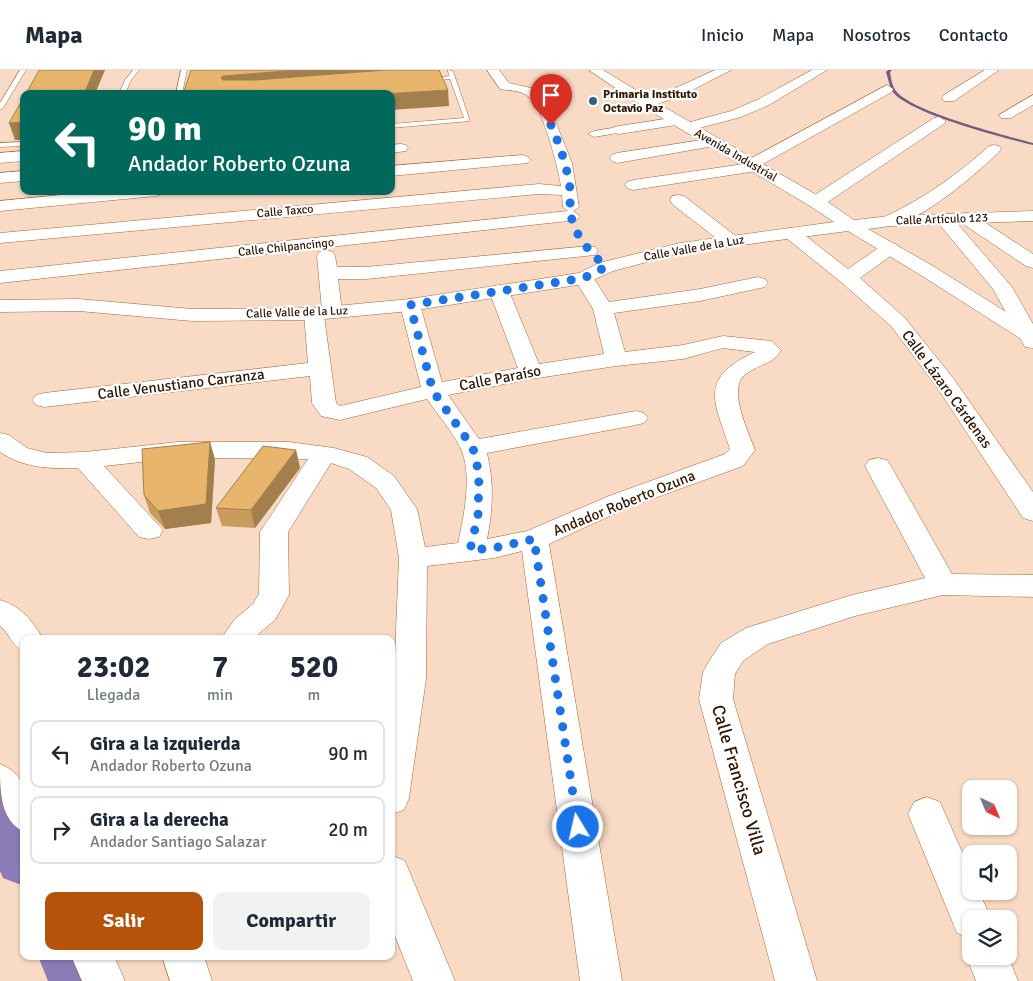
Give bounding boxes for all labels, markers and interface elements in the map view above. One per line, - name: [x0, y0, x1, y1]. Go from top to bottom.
- text: Mapa: [25, 20, 83, 50]
- text: Inicio: [701, 24, 744, 46]
- text: Mapa: [772, 24, 814, 46]
- text: Nosotros: [842, 24, 911, 46]
- text: Contacto: [939, 24, 1008, 46]
- pin: [530, 74, 572, 125]
- icon: arrive: [537, 81, 565, 109]
- place label: Primaria Instituto Octavio Paz: [603, 87, 697, 116]
- marker: Primaria Instituto Octavio Paz: [587, 95, 599, 107]
- text: 90 m: [128, 107, 202, 150]
- icon: left: [45, 110, 110, 175]
- street label: Avenida Industrial: [692, 126, 780, 185]
- text: Andador Roberto Ozuna: [128, 150, 351, 177]
- street label: Calle Taxco: [256, 202, 314, 221]
- street label: Calle Artículo 123: [896, 210, 988, 229]
- street label: Calle Valle de la Luz: [643, 232, 746, 265]
- street label: Calle Chilpancingo: [237, 235, 335, 260]
- street label: Calle Valle de la Luz: [246, 303, 348, 322]
- street label: Calle Lázaro Cárdenas: [898, 326, 996, 452]
- street label: Calle Paraíso: [457, 361, 543, 395]
- street label: Calle Venustiano Carranza: [96, 365, 266, 403]
- street label: Andador Roberto Ozuna: [550, 466, 698, 540]
- text: 23:02: [77, 649, 150, 686]
- text: 7: [212, 649, 228, 686]
- text: 520: [290, 649, 338, 686]
- text: Llegada: [87, 685, 140, 705]
- text: min: [207, 685, 233, 705]
- text: m: [308, 685, 320, 705]
- street label: Calle Francisco Villa: [707, 702, 771, 858]
- text: Gira a la izquierda: [90, 732, 240, 756]
- icon: left: [47, 740, 75, 768]
- text: 90 m: [328, 742, 368, 766]
- text: Andador Roberto Ozuna: [90, 756, 252, 776]
- north arrow: [962, 780, 1018, 835]
- map controls: [962, 780, 1017, 965]
- position arrow: [551, 800, 603, 852]
- text: Gira a la derecha: [90, 808, 229, 832]
- icon: right: [47, 816, 75, 844]
- text: 20 m: [328, 818, 368, 842]
- text: Andador Santiago Salazar: [90, 832, 266, 852]
- button: sound: [962, 845, 1017, 900]
- button: Salir: [45, 892, 203, 950]
- button: Compartir: [213, 892, 370, 950]
- button: layers: [962, 910, 1017, 965]

